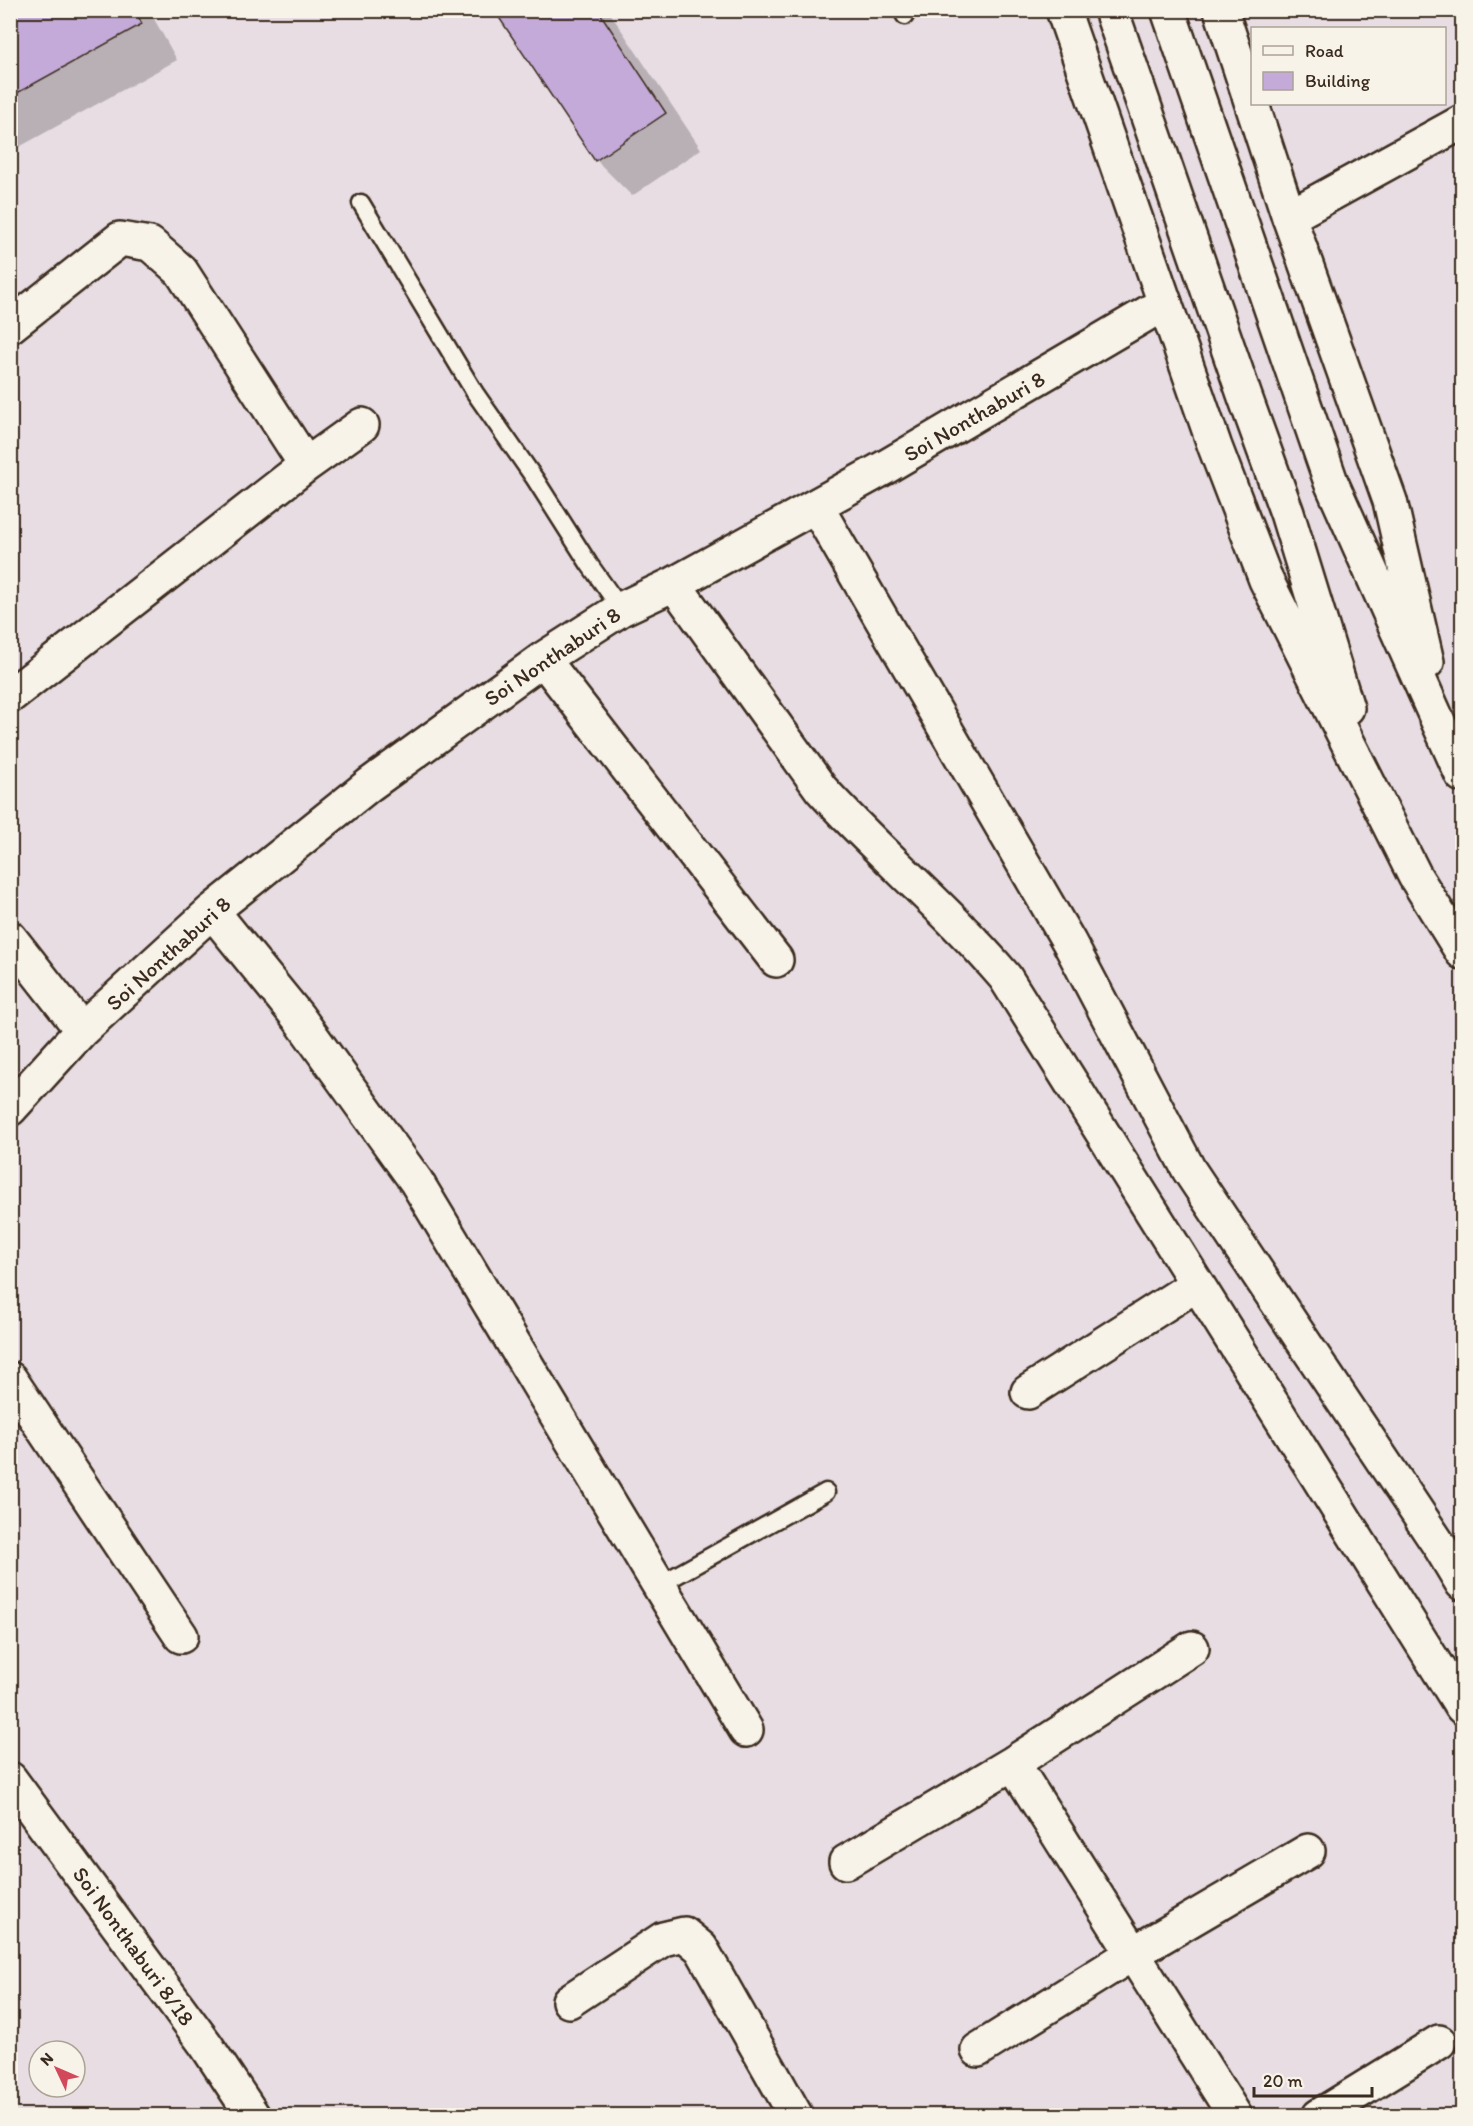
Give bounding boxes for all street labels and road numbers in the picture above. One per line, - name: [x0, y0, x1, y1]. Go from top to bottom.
- street label: Soi Nonthaburi 8: [899, 365, 1050, 468]
- street label: Soi Nonthaburi 8: [479, 601, 625, 712]
- street label: Soi Nonthaburi 8: [100, 890, 236, 1016]
- street label: Soi Nonthaburi 8/18: [67, 1862, 200, 2031]

